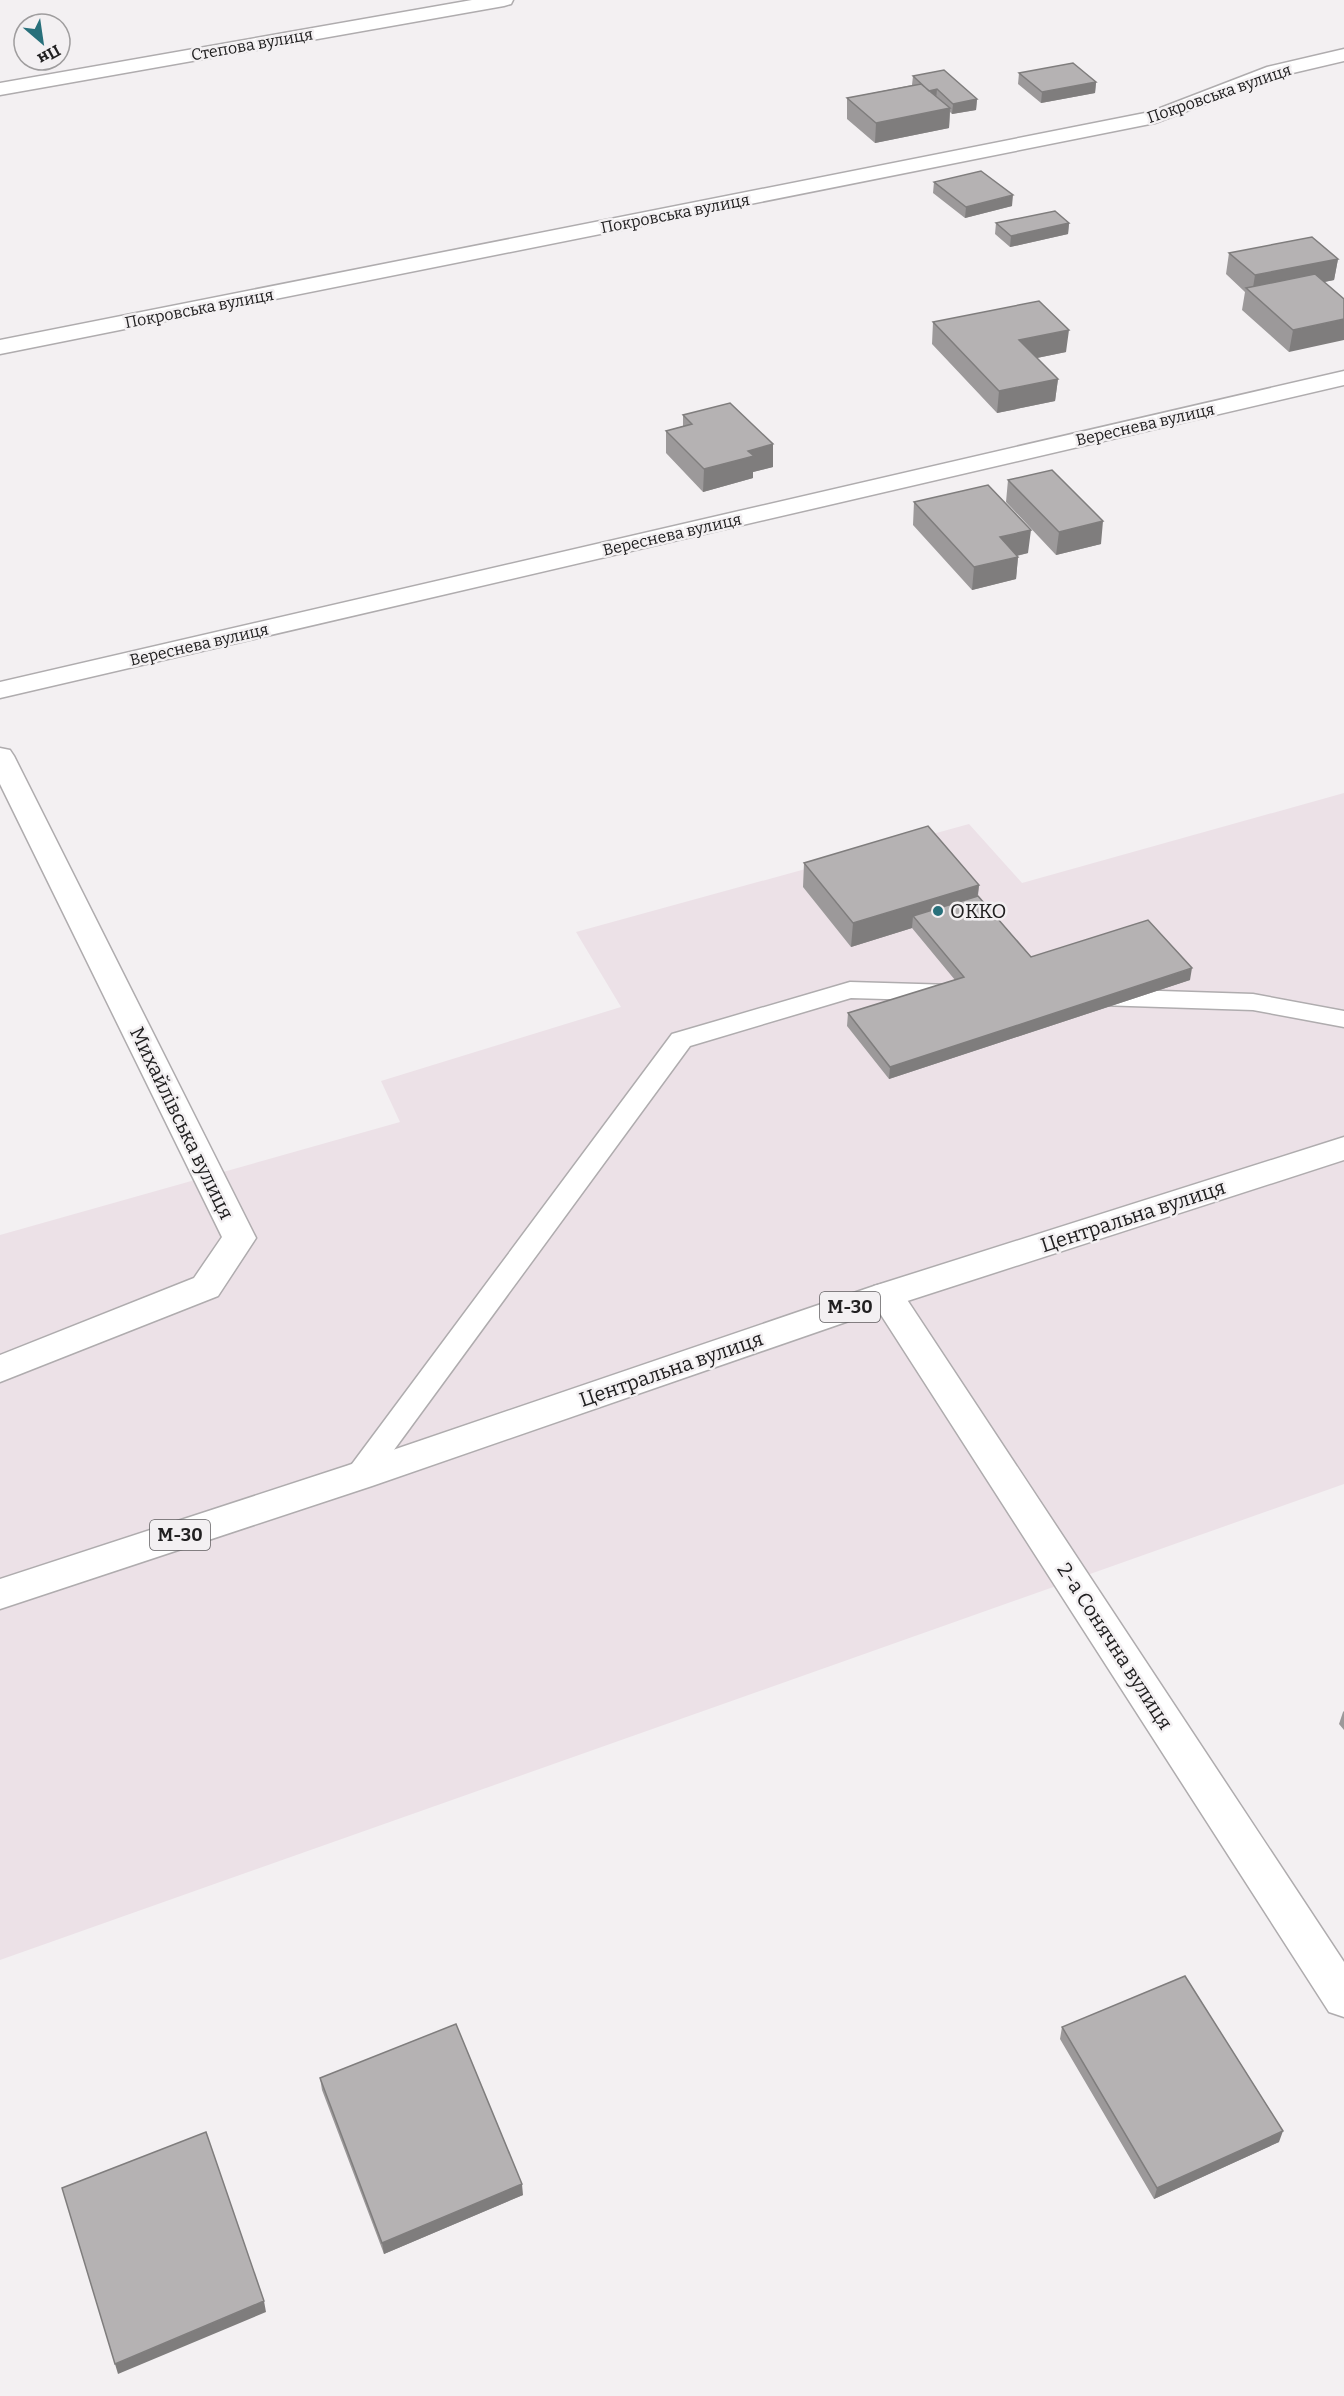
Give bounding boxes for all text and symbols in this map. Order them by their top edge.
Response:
north arrow [12,12,72,72]
street label: Степова вулиця [190,24,315,65]
text: Пн [34,41,64,69]
street label: Покровська вулиця [1145,60,1294,127]
street label: Покровська вулиця [599,190,751,237]
street label: Покровська вулиця [123,285,275,332]
street label: Вереснева вулиця [1074,399,1216,450]
street label: Вереснева вулиця [601,509,743,560]
street label: Вереснева вулиця [128,619,270,670]
place label: ОККО [950,899,1006,923]
marker: ОККО [931,904,945,918]
street label: Михайлівська вулиця [125,1023,239,1223]
street label: Центральна вулиця [1038,1175,1228,1257]
road number: М-30 [820,1292,880,1322]
street label: Центральна вулиця [576,1326,766,1412]
road number: М-30 [150,1520,210,1550]
street label: 2-а Сонячна вулиця [1052,1558,1178,1734]

